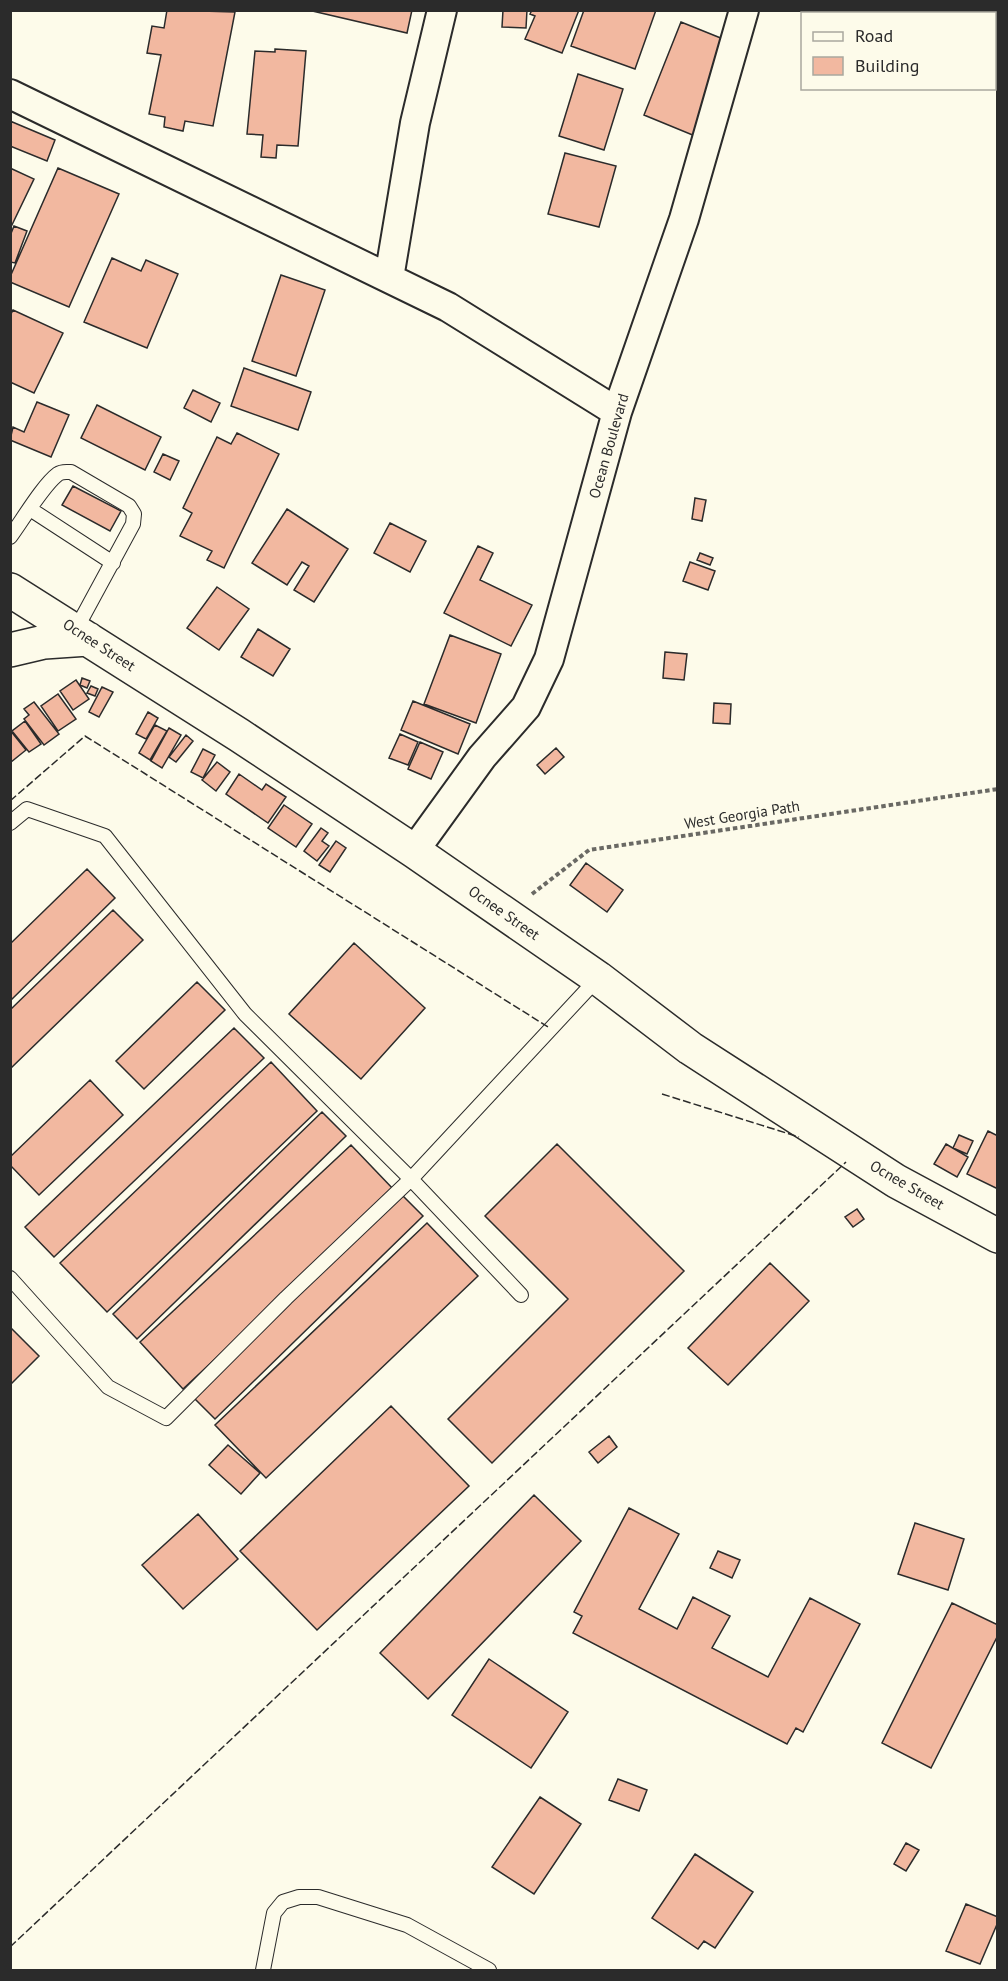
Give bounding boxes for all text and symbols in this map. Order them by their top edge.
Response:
legend [801,12,996,90]
text: Road [855,24,893,47]
text: Building [855,54,919,77]
street label: Ocean Boulevard [584,391,633,501]
street label: Ocnee Street [59,614,139,675]
street label: West Georgia Path [683,796,801,833]
street label: Ocnee Street [465,881,544,944]
street label: Ocnee Street [867,1156,948,1213]

